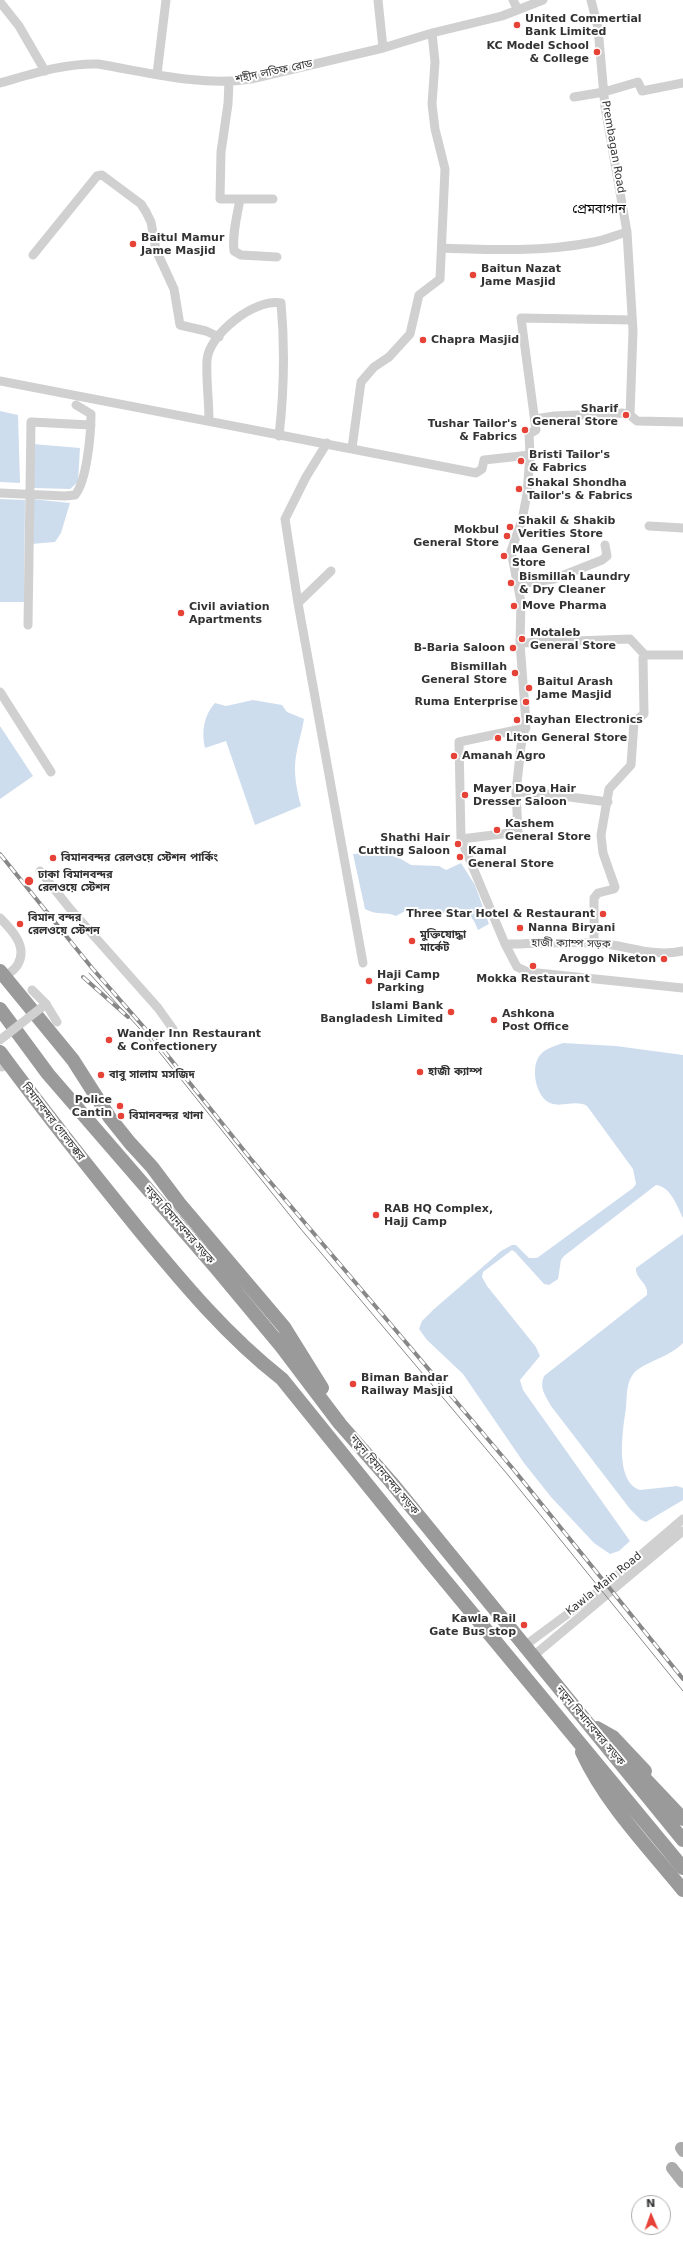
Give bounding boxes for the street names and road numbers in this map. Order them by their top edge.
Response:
street label: শহীদ লতিফ রোড [234,57,314,87]
street label: Prembagan Road [598,100,628,194]
street label: হাজী ক্যাম্প সড়ক [531,937,611,951]
street label: বিমানবন্দর গোলচক্কর [19,1081,87,1163]
street label: নতুন বিমানবন্দর সড়ক [141,1183,217,1267]
street label: নতুন বিমানবন্দর সড়ক [347,1433,421,1517]
street label: Kawla Main Road [564,1549,644,1619]
street label: নতুন বিমানবন্দর সড়ক [553,1684,627,1768]

